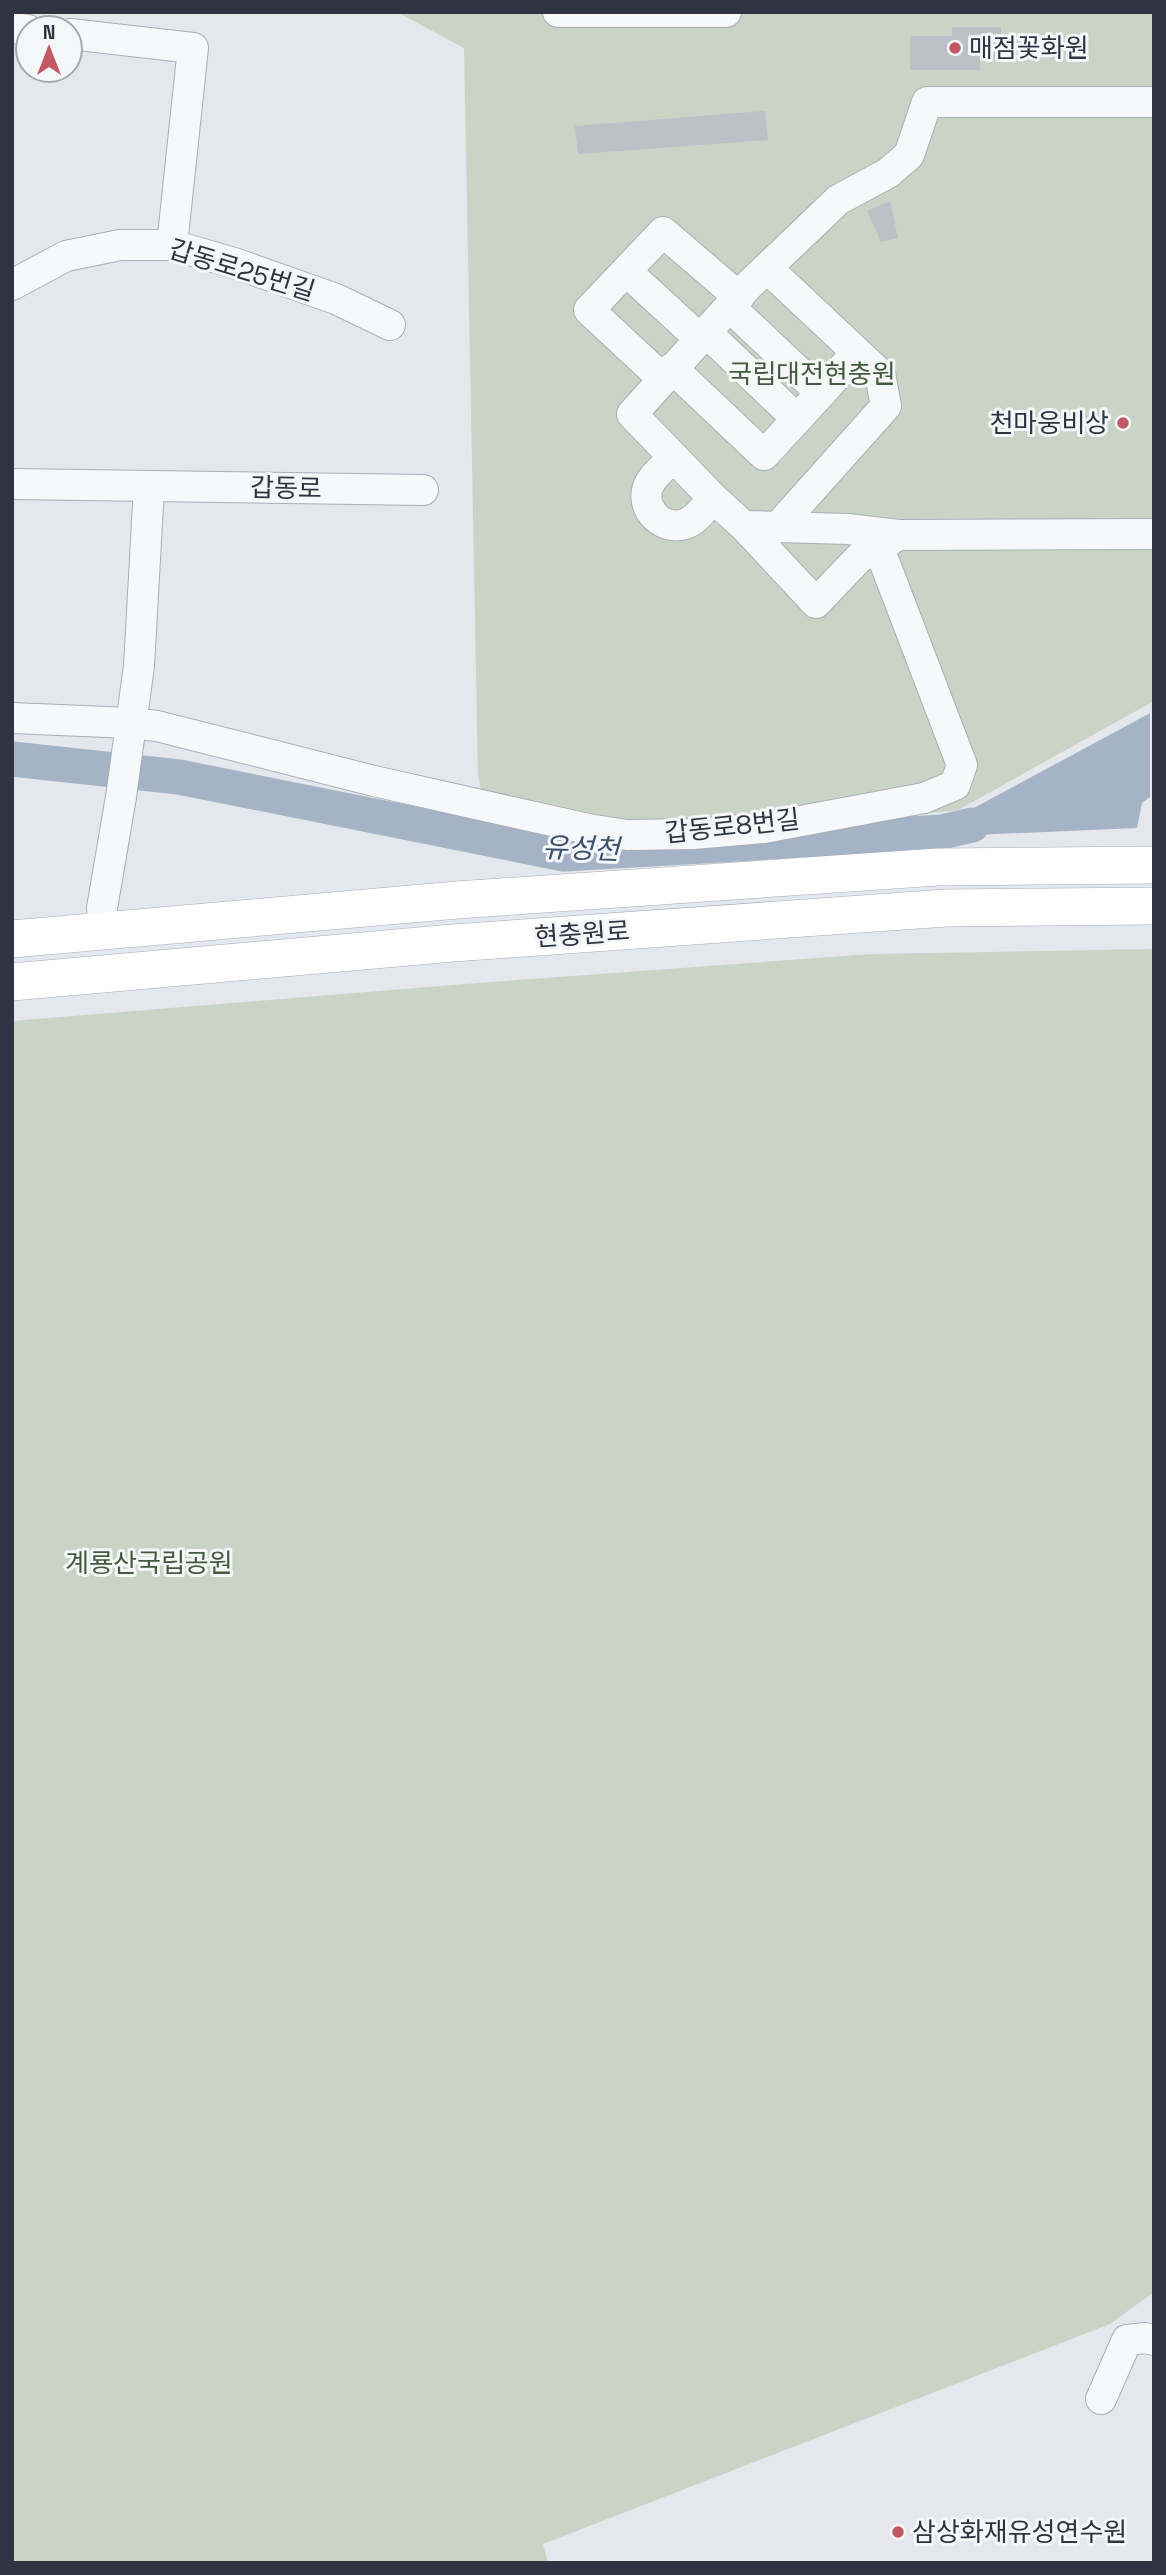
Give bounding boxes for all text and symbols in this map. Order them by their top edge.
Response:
north arrow [14,14,84,84]
text: N [43,20,55,45]
place label: 매점꽃화원 [969,31,1089,65]
marker: 매점꽃화원 [947,40,963,56]
street label: 갑동로25번길 [165,232,319,308]
park label: 국립대전현충원 [728,357,896,391]
place label: 천마웅비상 [989,406,1109,440]
marker: 천마웅비상 [1115,415,1131,431]
street label: 갑동로 [250,470,322,506]
street label: 갑동로8번길 [663,802,801,850]
water label: 유성천 [542,829,623,867]
street label: 현충원로 [533,914,631,954]
park label: 계룡산국립공원 [65,1546,233,1580]
place label: 삼상화재유성연수원 [912,2515,1127,2549]
marker: 삼상화재유성연수원 [890,2524,906,2540]

